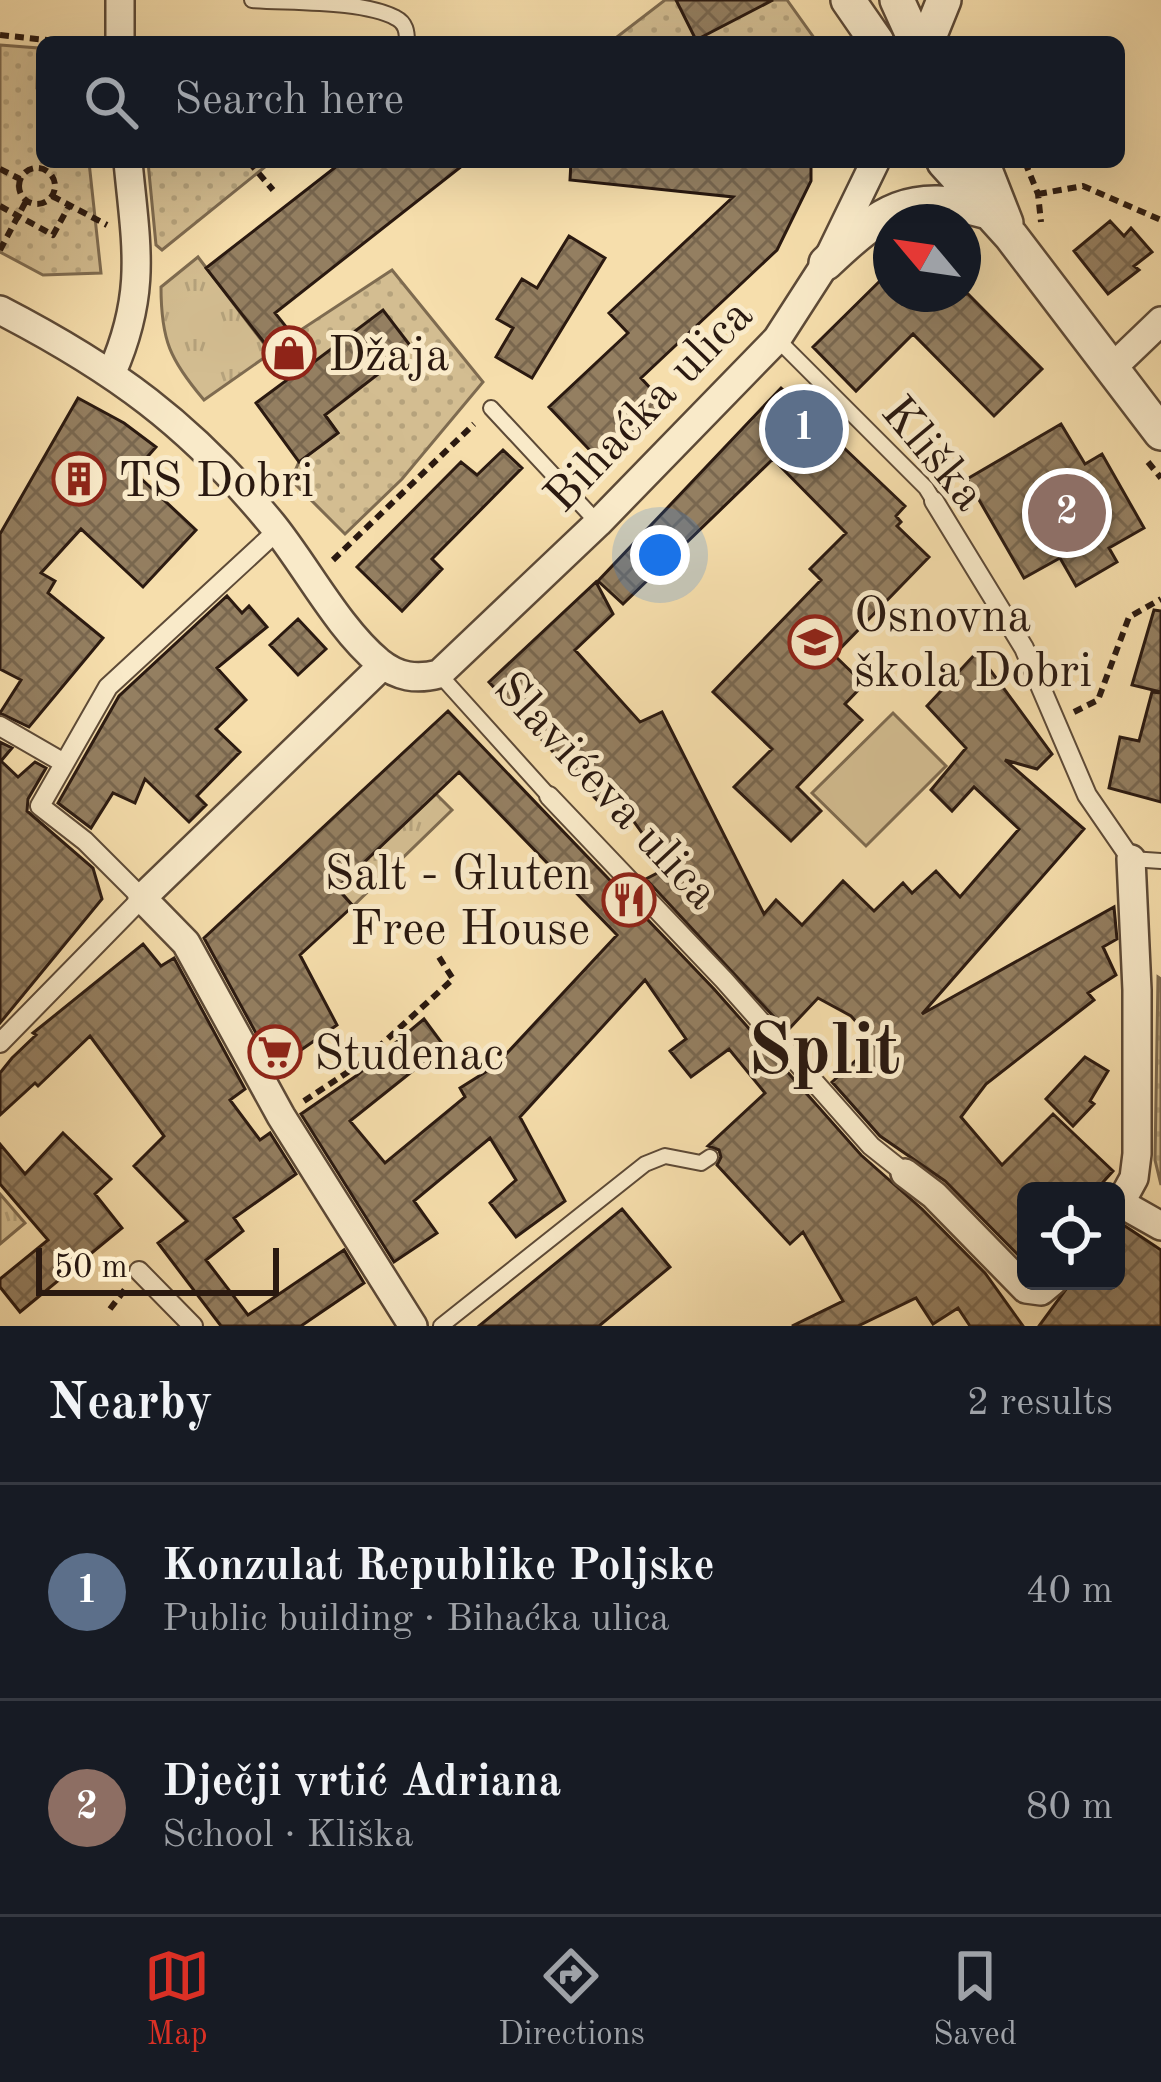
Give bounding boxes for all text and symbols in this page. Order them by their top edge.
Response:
search box [36,36,1125,168]
icon: search [78,69,144,135]
text: Search here [174,79,404,124]
north arrow [873,204,981,312]
street label: Bihaćka ulica [537,291,763,522]
shop icon: Džaja [261,325,317,381]
place label: Džaja [328,333,449,381]
pin: 1 [765,384,843,474]
street label: Kliška [871,389,993,520]
building icon: TS Dobri [51,451,107,507]
place label: TS Dobri [118,459,314,507]
pin: 2 [1028,468,1106,558]
your location [630,525,690,585]
place label: Osnovna škola Dobri [854,594,1092,697]
school or university icon: Osnovna škola Dobri [787,614,843,670]
street label: Slavićeva ulica [484,664,726,919]
place label: Salt - Gluten Free House [324,852,590,955]
restaurant icon: Salt - Gluten Free House [601,872,657,928]
district label: Split [747,1018,901,1090]
supermarket icon: Studenac [247,1024,303,1080]
place label: Studenac [314,1032,504,1080]
map controls [1017,1182,1125,1290]
button: locate [1017,1182,1125,1290]
scale bar [36,1242,279,1295]
text: 50 m [54,1252,128,1285]
text: Nearby [48,1379,213,1430]
text: 2 results [967,1384,1113,1423]
text: Konzulat Republike Poljske [162,1545,715,1590]
text: 1 [76,1572,98,1611]
text: 40 m [1026,1572,1113,1611]
text: Public building · Bihaćka ulica [162,1600,669,1639]
text: Dječji vrtić Adriana [162,1761,561,1806]
text: 2 [76,1788,98,1827]
text: 80 m [1026,1788,1113,1827]
text: School · Kliška [162,1816,413,1855]
tab: Map [144,1943,210,2056]
tab: Directions [498,1943,645,2056]
tab: Saved [933,1943,1017,2056]

